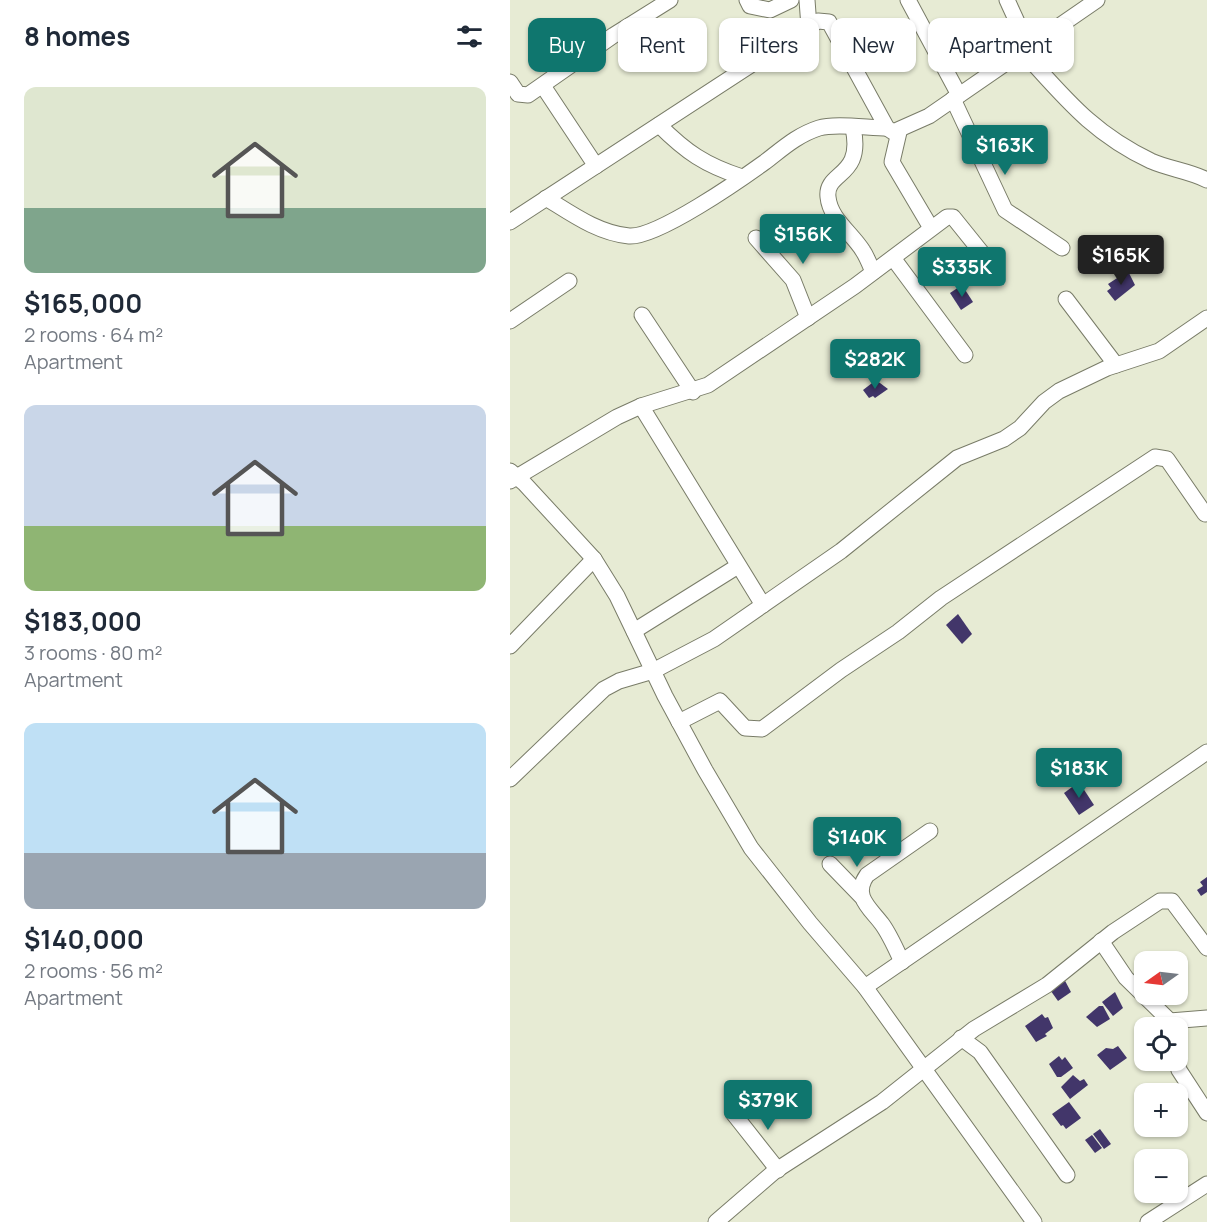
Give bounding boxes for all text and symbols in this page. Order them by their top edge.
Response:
text: 8 homes [24,18,130,54]
chip: Buy [528,18,606,72]
chip: Rent [618,18,707,72]
chip: Filters [719,18,819,72]
chip: New [831,18,916,72]
chip: Apartment [928,18,1074,72]
icon: filters [453,20,486,53]
pin: $163K [963,125,1047,176]
icon: home [201,126,309,234]
text: $163K [976,131,1034,158]
pin: $156K [761,214,845,265]
text: $156K [774,220,832,247]
pin: $165K [1079,235,1163,286]
text: $165K [1092,241,1150,268]
pin: $335K [920,247,1004,298]
text: $335K [932,253,992,280]
text: $165,000 [24,285,142,321]
text: 2 rooms · 64 m² [24,321,163,348]
pin: $282K [833,339,917,390]
text: $282K [844,345,906,372]
text: Apartment [24,348,123,375]
icon: home [201,444,309,552]
text: $183,000 [24,603,142,639]
text: 3 rooms · 80 m² [24,639,163,666]
text: Apartment [24,666,123,693]
pin: $183K [1037,748,1121,799]
text: $183K [1050,754,1108,781]
icon: home [201,762,309,870]
pin: $140K [815,817,899,868]
text: $140K [827,823,887,850]
text: $140,000 [24,921,144,957]
north arrow [1134,951,1188,1005]
map controls [1134,951,1188,1203]
text: 2 rooms · 56 m² [24,957,163,984]
text: Apartment [24,984,123,1011]
button: locate [1134,1017,1188,1071]
pin: $379K [726,1080,810,1131]
button: + [1134,1083,1188,1137]
text: $379K [738,1086,798,1113]
button: − [1134,1149,1188,1203]

